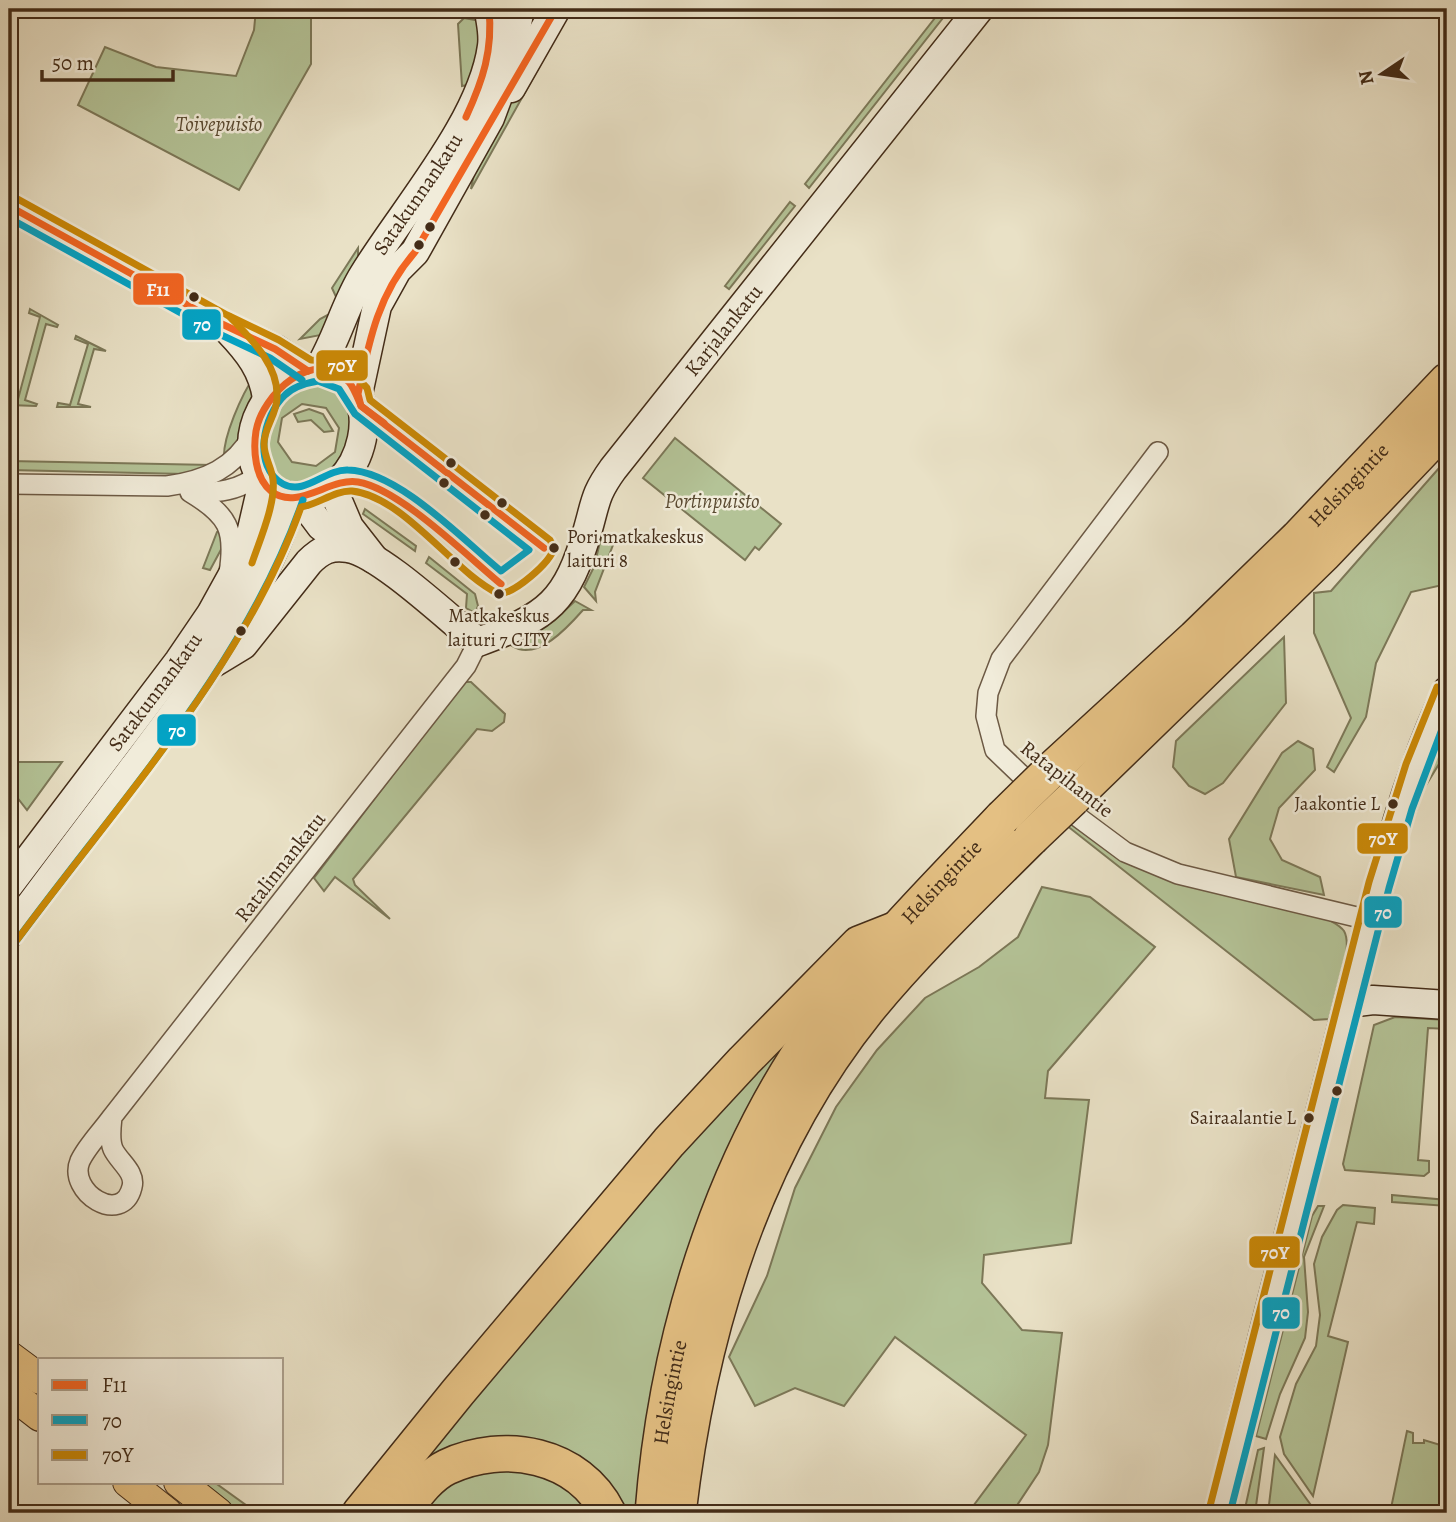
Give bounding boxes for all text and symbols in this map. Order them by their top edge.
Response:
scale bar [42,38,173,82]
north arrow [1348,38,1418,108]
text: 50 m [52,49,94,77]
text: N [1352,68,1381,87]
park label: Toivepuisto [176,110,262,138]
street label: Satakunnankatu [366,127,469,260]
unlabelled marker [423,220,437,234]
unlabelled marker [412,238,426,252]
line badge: F11 [132,272,185,306]
text: F11 [146,277,170,303]
street label: Karjalankatu [678,278,769,382]
unlabelled marker [187,290,201,304]
line badge: 70 [181,308,222,341]
text: 70 [193,312,211,338]
line badge: 70Y [315,349,369,382]
text: 70Y [328,353,357,379]
street label: Helsingintie [1302,437,1395,533]
unlabelled marker [444,456,458,470]
unlabelled marker [437,476,451,490]
park label: Portinpuisto [665,487,759,515]
unlabelled marker [495,496,509,510]
unlabelled marker [478,508,492,522]
place label: Pori matkakeskus laituri 8 [567,524,704,574]
marker: Pori matkakeskus laituri 8 [547,541,561,555]
unlabelled marker [448,555,462,569]
marker: Matkakeskus laituri 7 CITY [492,587,506,601]
place label: Matkakeskus laituri 7 CITY [448,603,551,653]
unlabelled marker [234,624,248,638]
street label: Satakunnankatu [101,627,209,757]
line badge: 70 [156,713,197,747]
text: 70 [168,718,186,744]
street label: Ratapihantie [1015,734,1119,824]
place label: Jaakontie L [1294,791,1380,817]
marker: Jaakontie L [1386,797,1400,811]
street label: Ratalinnankatu [228,806,332,928]
line badge: 70Y [1356,822,1409,855]
text: 70Y [1369,826,1398,852]
street label: Helsingintie [895,834,988,930]
line badge: 70 [1363,895,1403,929]
text: 70 [1374,900,1392,926]
unlabelled marker [1330,1084,1344,1098]
place label: Sairaalantie L [1190,1105,1296,1131]
marker: Sairaalantie L [1302,1111,1316,1125]
line badge: 70Y [1248,1235,1301,1269]
text: 70Y [1261,1240,1290,1266]
line badge: 70 [1261,1296,1301,1330]
text: 70 [1272,1300,1290,1326]
street label: Helsingintie [646,1337,694,1447]
legend [38,1358,284,1484]
text: F11 [102,1371,127,1399]
text: 70 [102,1407,122,1435]
text: 70Y [102,1441,134,1469]

